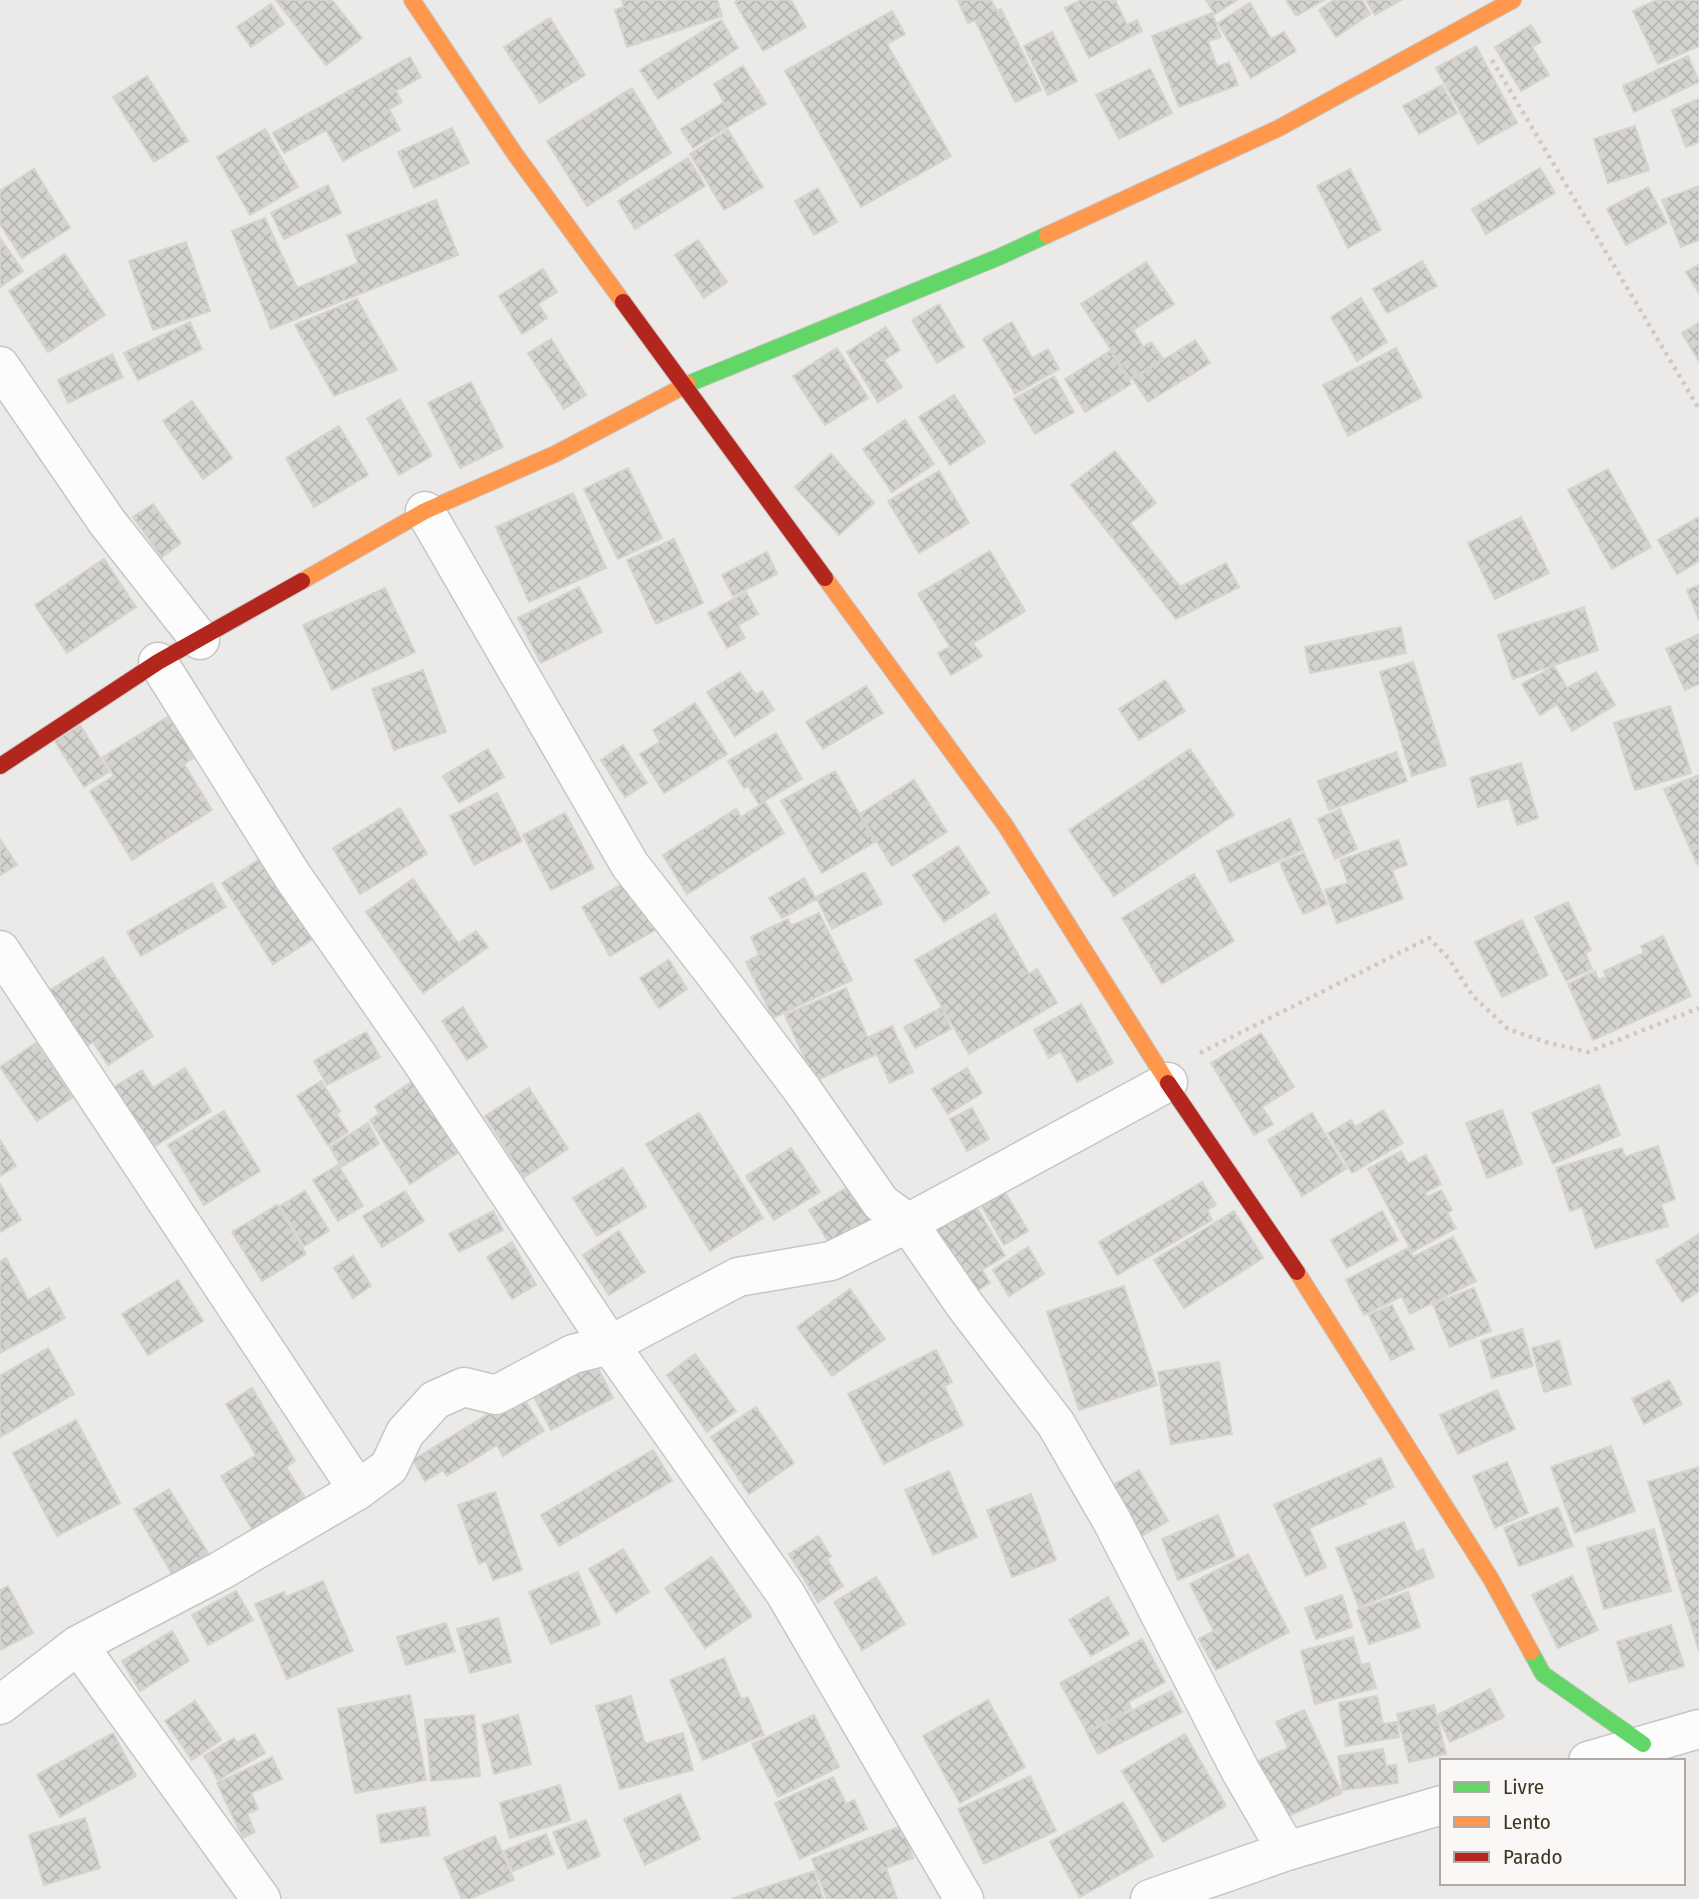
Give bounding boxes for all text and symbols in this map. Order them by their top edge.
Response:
legend [1440,1759,1685,1885]
text: Livre [1503,1774,1544,1800]
text: Lento [1503,1809,1551,1835]
text: Parado [1503,1844,1562,1870]

